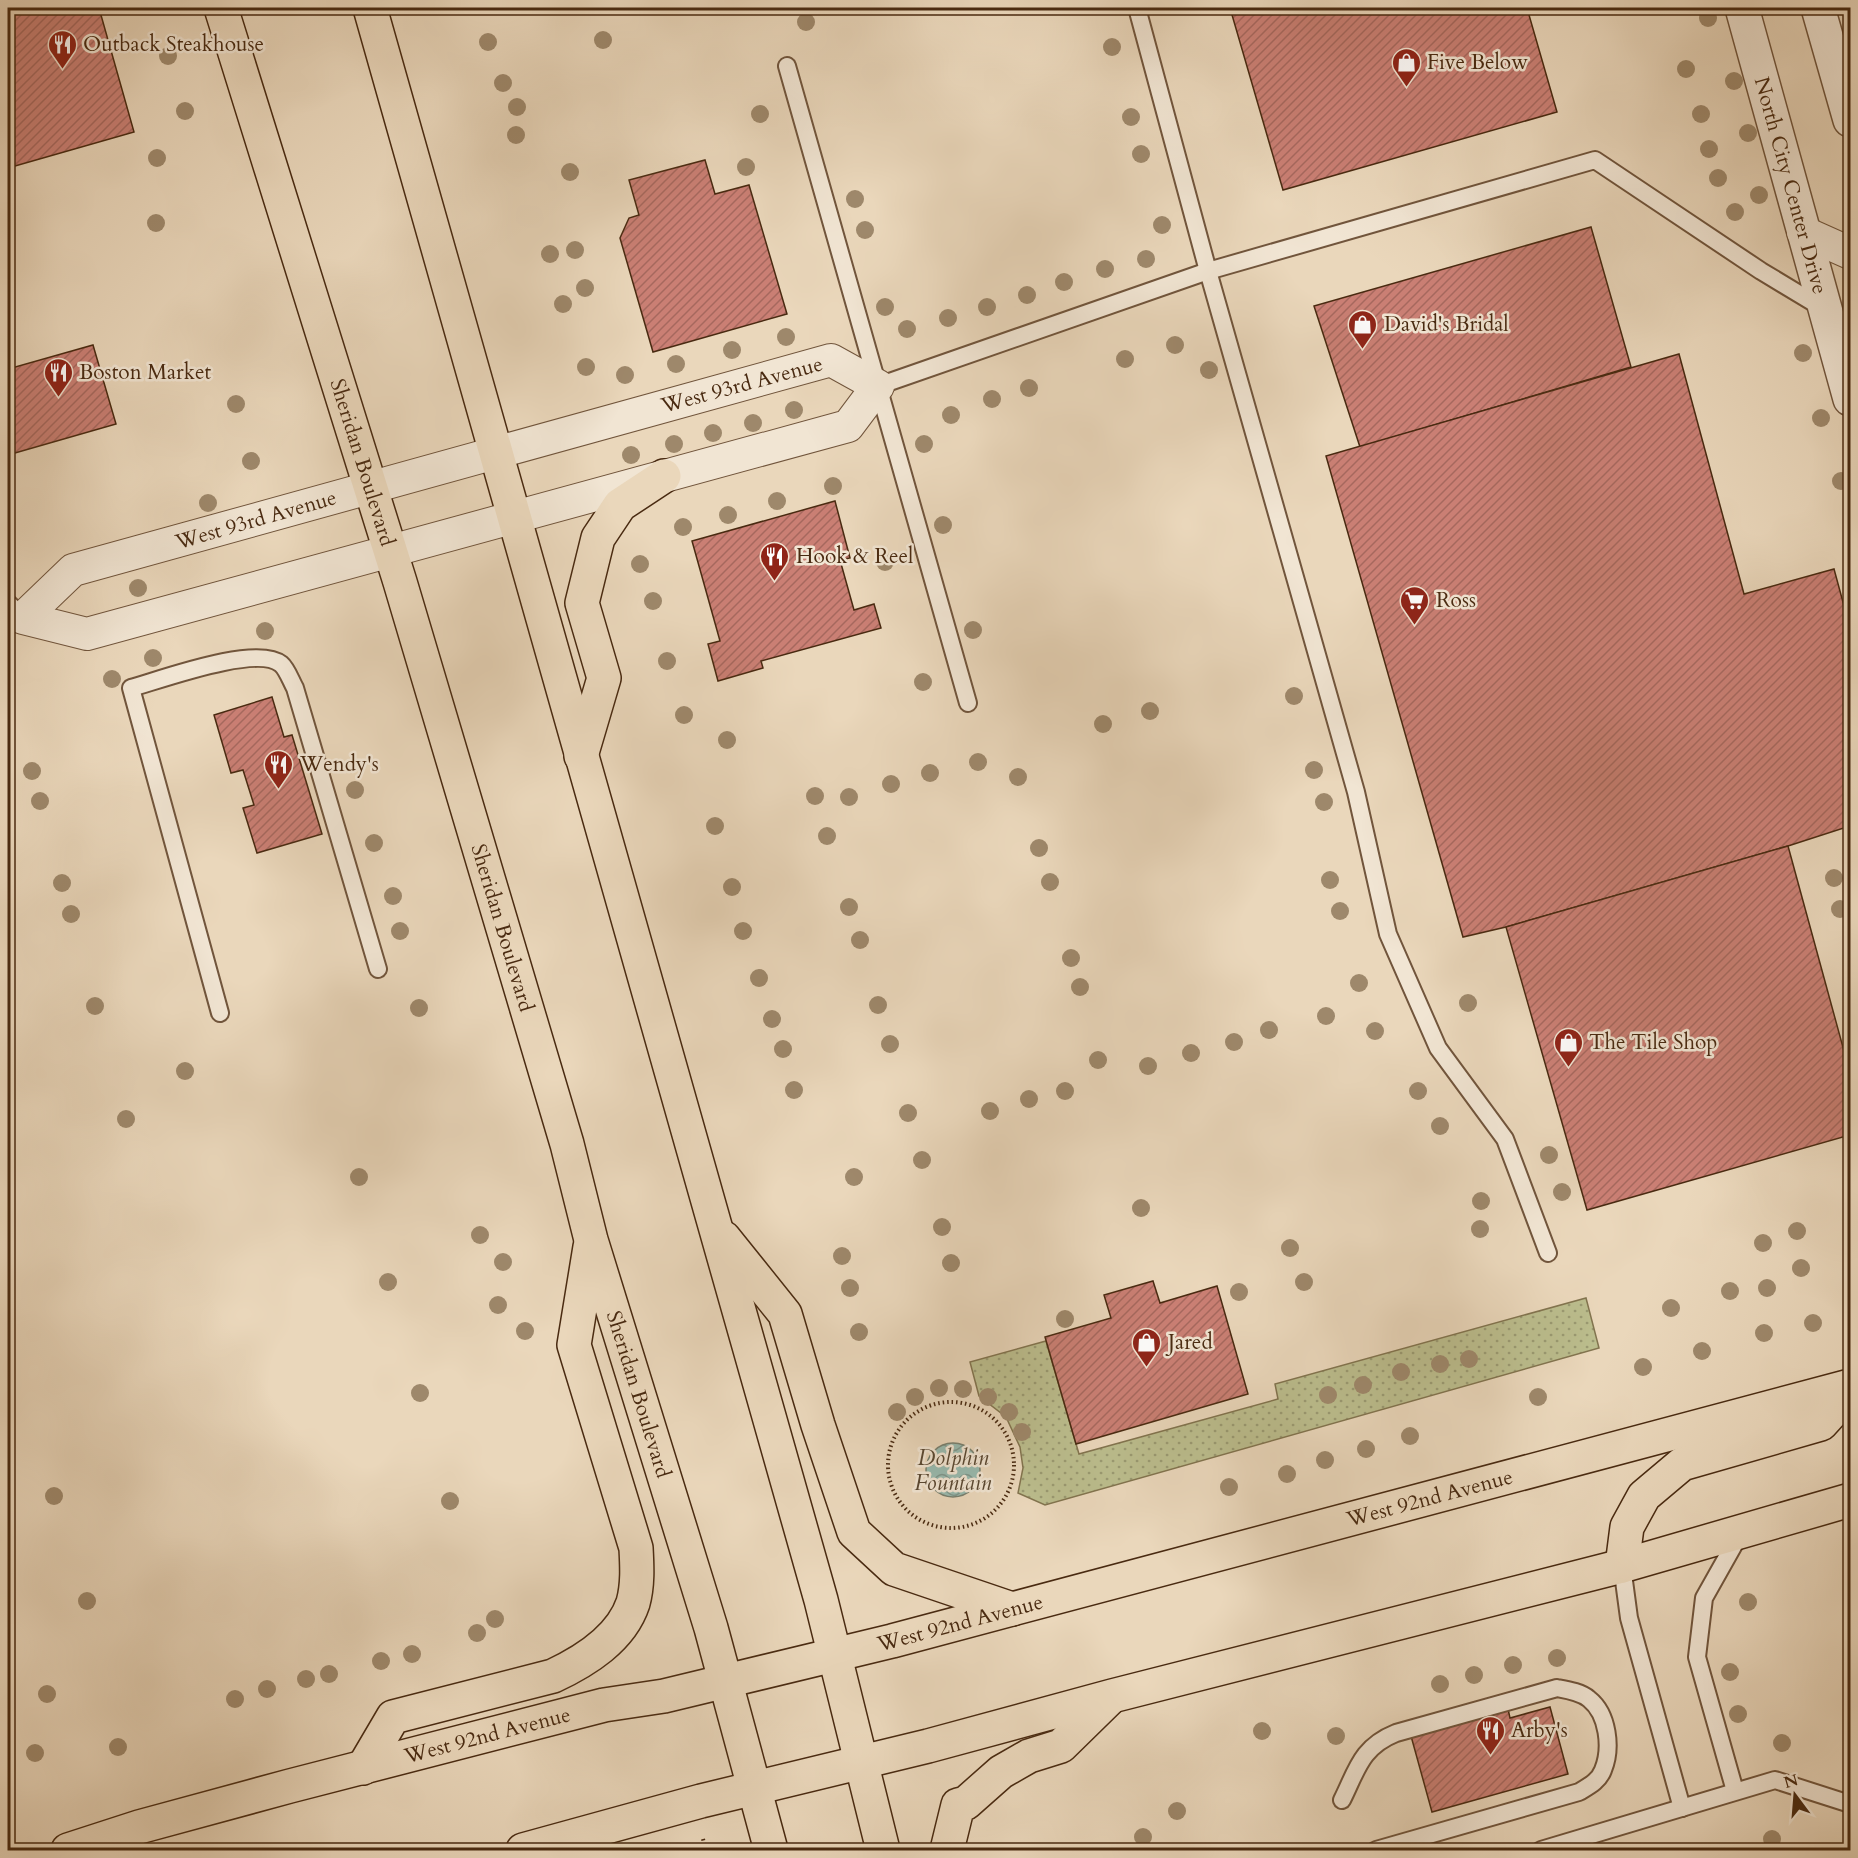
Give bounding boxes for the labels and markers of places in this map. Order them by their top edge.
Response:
restaurant icon: Outback Steakhouse [46,28,78,70]
place label: Outback Steakhouse [83,30,264,59]
shop icon: Five Below [1390,46,1422,88]
place label: Five Below [1427,48,1528,77]
shop icon: David's Bridal [1347,308,1379,350]
place label: David's Bridal [1384,310,1509,339]
restaurant icon: Boston Market [42,356,74,398]
place label: Boston Market [79,358,211,387]
restaurant icon: Hook & Reel [759,540,791,582]
place label: Hook & Reel [796,542,913,571]
supermarket icon: Ross [1399,584,1431,626]
place label: Ross [1436,586,1476,615]
restaurant icon: Wendy's [263,748,295,790]
place label: Wendy's [299,750,379,779]
shop icon: The Tile Shop [1552,1026,1584,1068]
place label: The Tile Shop [1589,1028,1718,1057]
shop icon: Jared [1131,1326,1163,1368]
place label: Jared [1165,1328,1213,1357]
restaurant icon: Arby's [1474,1714,1506,1756]
place label: Arby's [1511,1716,1568,1745]

